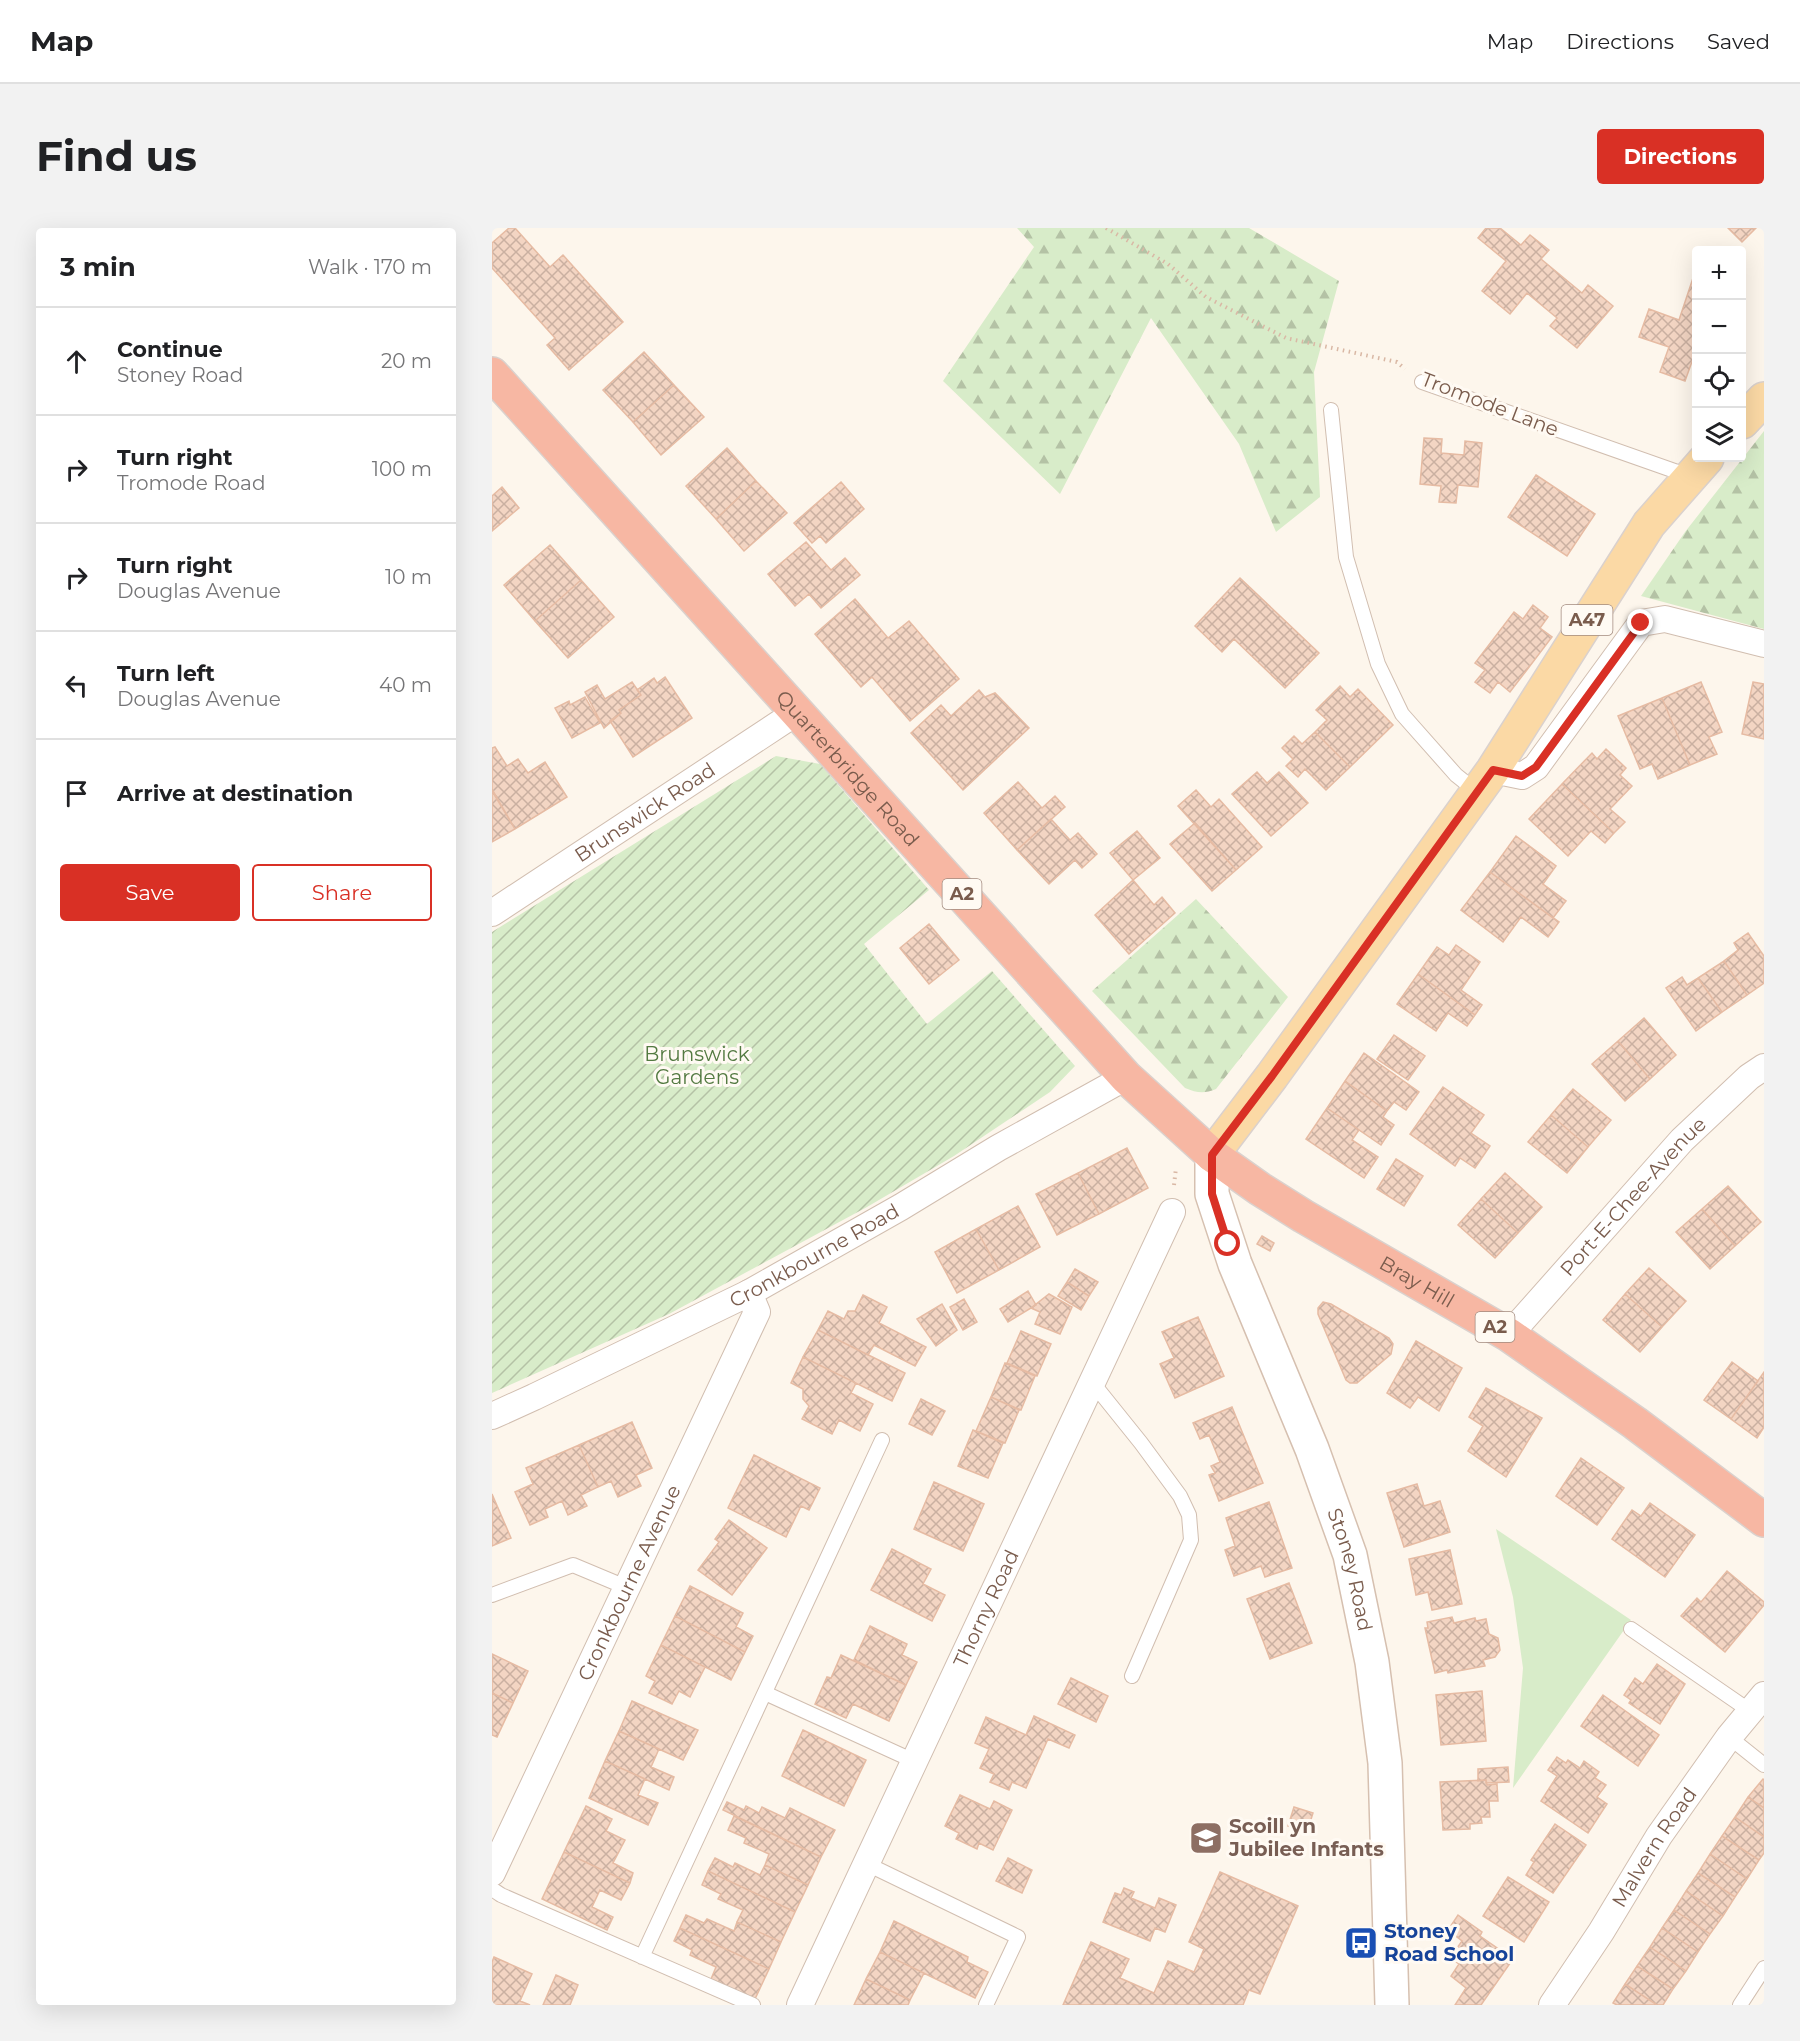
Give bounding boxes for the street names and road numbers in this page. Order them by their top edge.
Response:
street label: Tromode Lane [1418,367,1562,441]
road number: A47 [1562,605,1612,635]
street label: Quarterbridge Road [771,685,924,851]
street label: Brunswick Road [570,757,720,867]
road number: A2 [942,879,982,909]
street label: Port-E-Chee-Avenue [1555,1112,1711,1281]
street label: Cronkbourne Road [726,1199,903,1313]
street label: Bray Hill [1375,1251,1459,1313]
road number: A2 [1476,1312,1514,1342]
street label: Cronkbourne Avenue [573,1481,686,1685]
street label: Stoney Road [1322,1505,1377,1633]
street label: Thorny Road [948,1546,1024,1671]
street label: Malvern Road [1607,1783,1702,1912]

